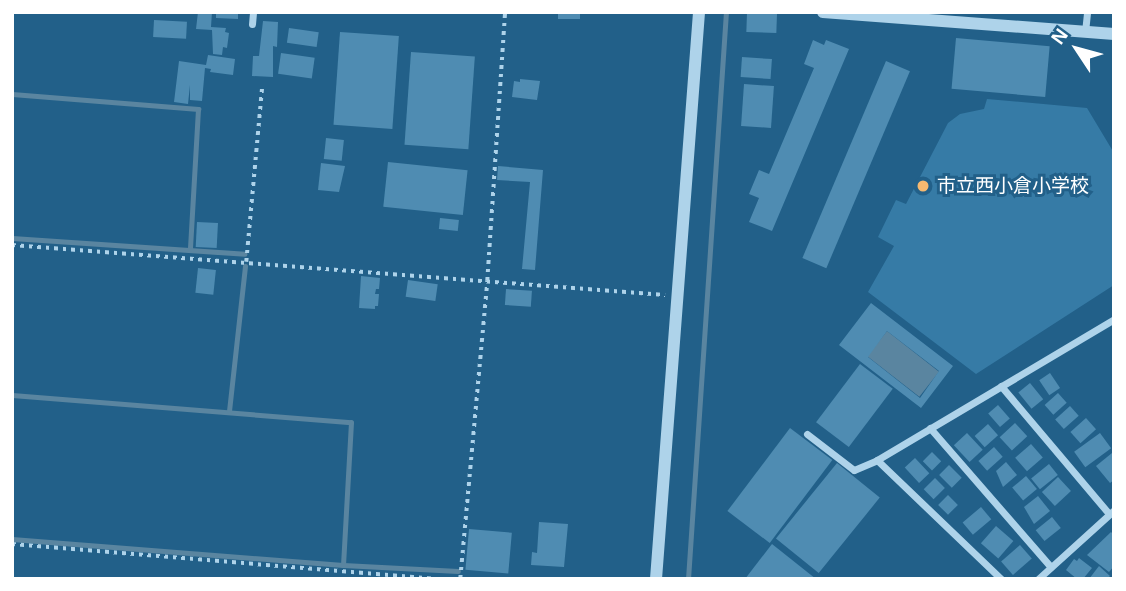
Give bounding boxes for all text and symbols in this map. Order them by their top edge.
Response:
north arrow [1042,14,1112,84]
text: N [1047,25,1072,48]
place label: 市立西小倉小学校 [937,175,1089,197]
marker: 市立西小倉小学校 [915,178,931,194]

